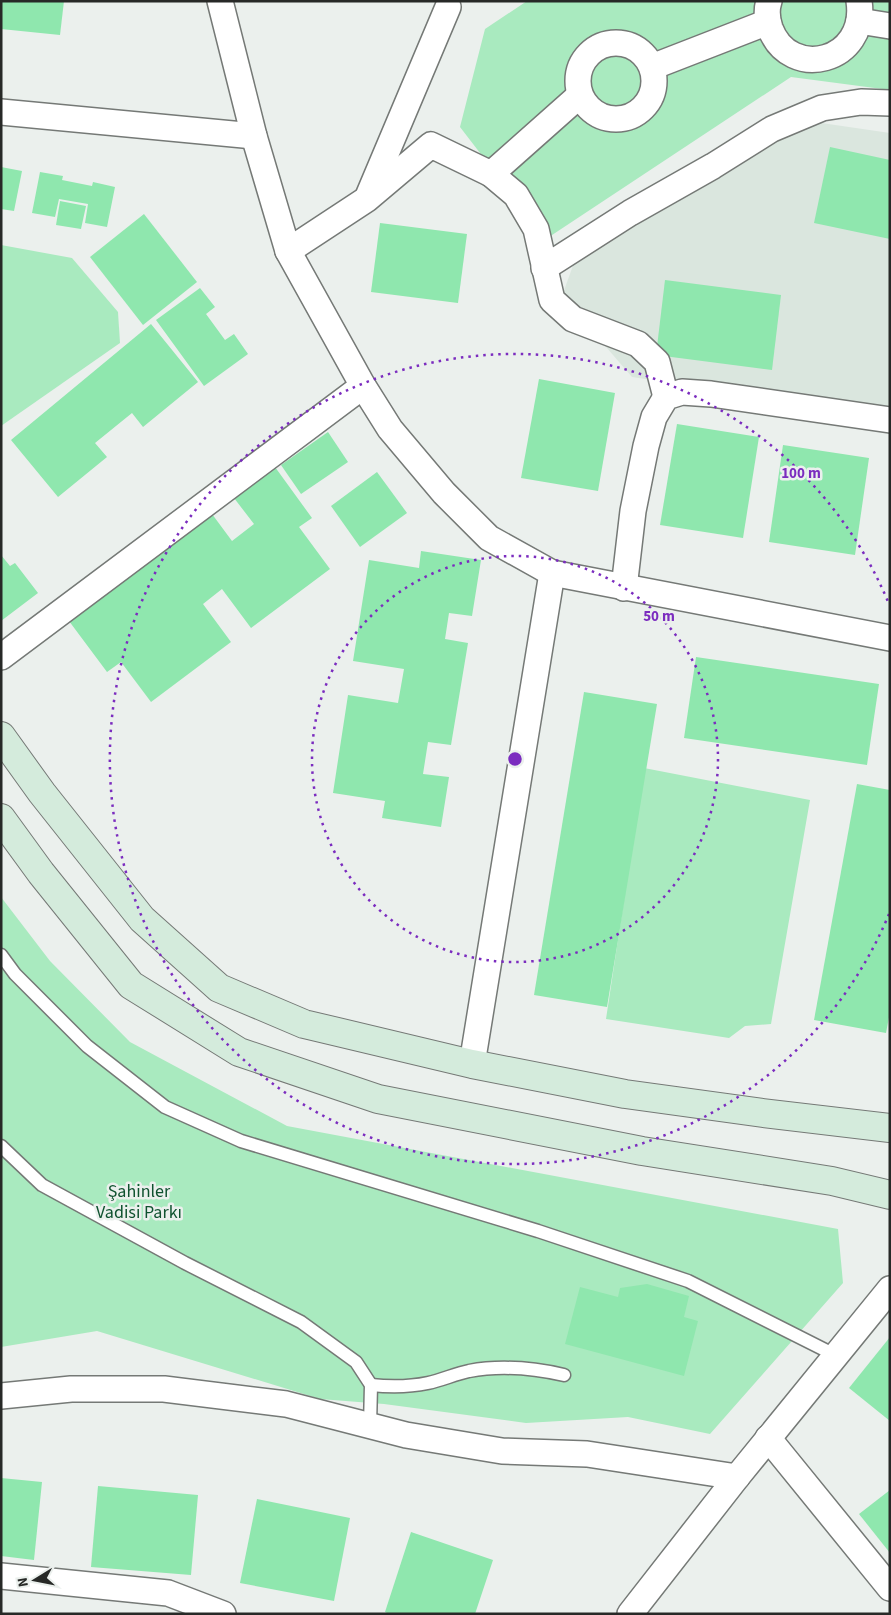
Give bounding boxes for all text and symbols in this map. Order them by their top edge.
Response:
text: 100 m [781,463,821,484]
text: 50 m [643,606,675,627]
centre of rings [506,750,524,768]
park label: Şahinler Vadisi Parkı [96,1179,182,1225]
north arrow [10,1555,60,1605]
text: N [13,1576,34,1588]

